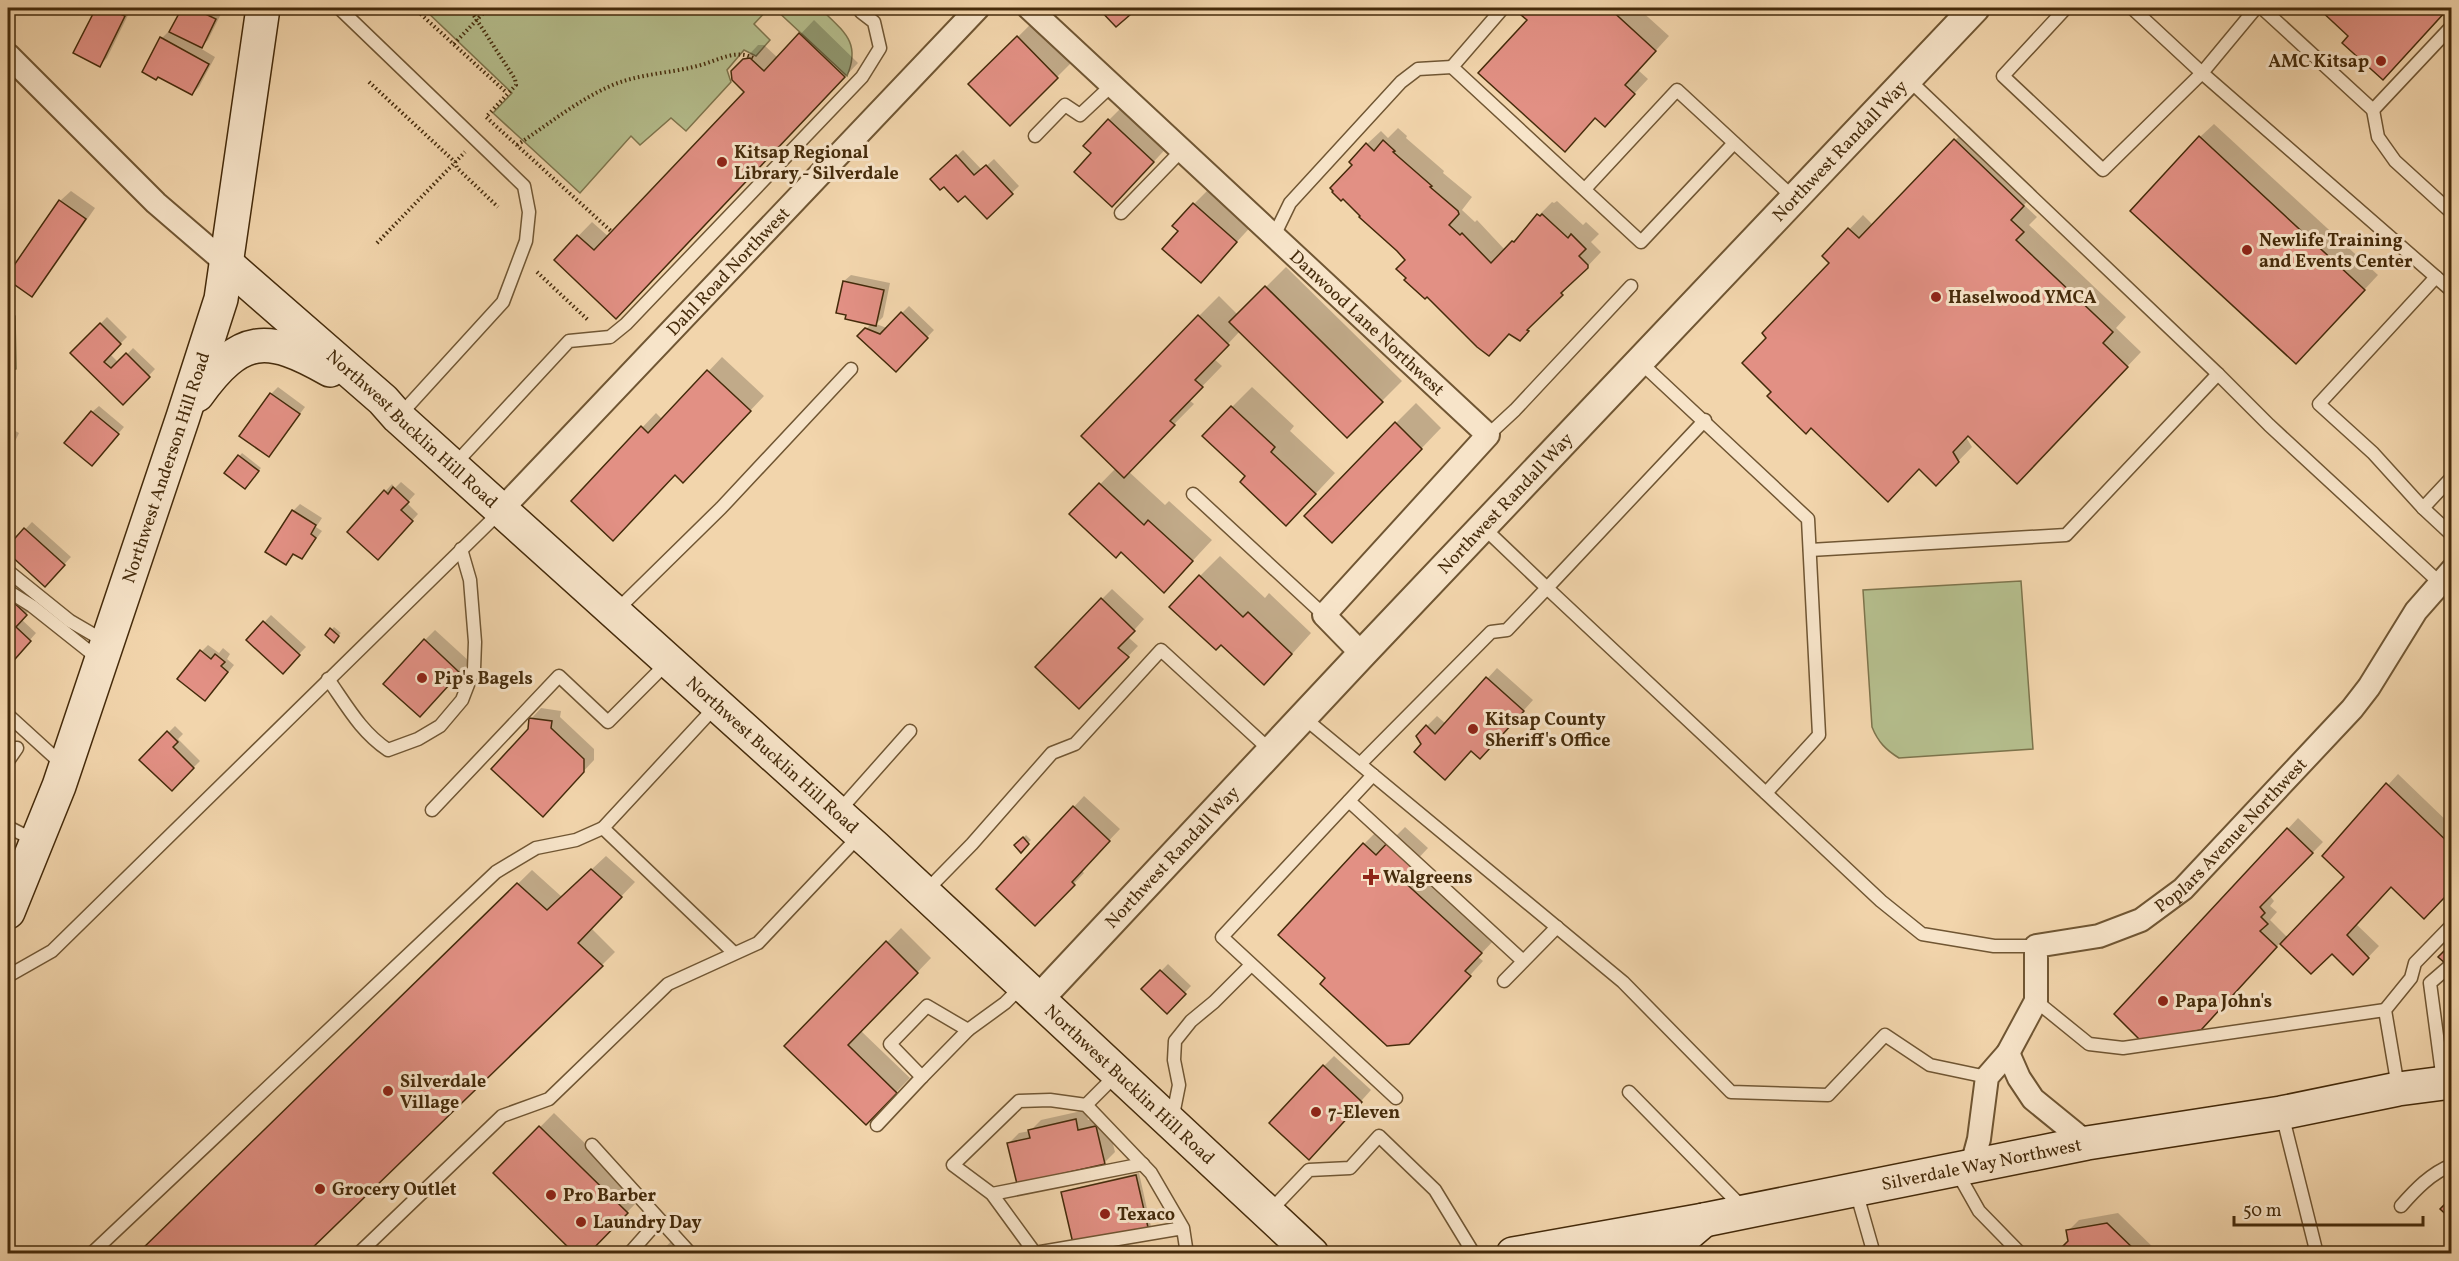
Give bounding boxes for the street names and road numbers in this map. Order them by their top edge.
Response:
street label: Northwest Randall Way [1767,75,1914,228]
street label: Dahl Road Northwest [662,202,796,342]
street label: Danwood Lane Northwest [1283,245,1449,402]
street label: Northwest Bucklin Hill Road [320,345,502,515]
street label: Northwest Anderson Hill Road [117,349,217,587]
street label: Northwest Randall Way [1433,428,1580,581]
street label: Northwest Bucklin Hill Road [680,671,863,840]
street label: Poplars Avenue Northwest [2150,753,2314,920]
street label: Northwest Randall Way [1100,781,1246,935]
street label: Northwest Bucklin Hill Road [1038,1000,1220,1171]
street label: Silverdale Way Northwest [1880,1133,2084,1198]

